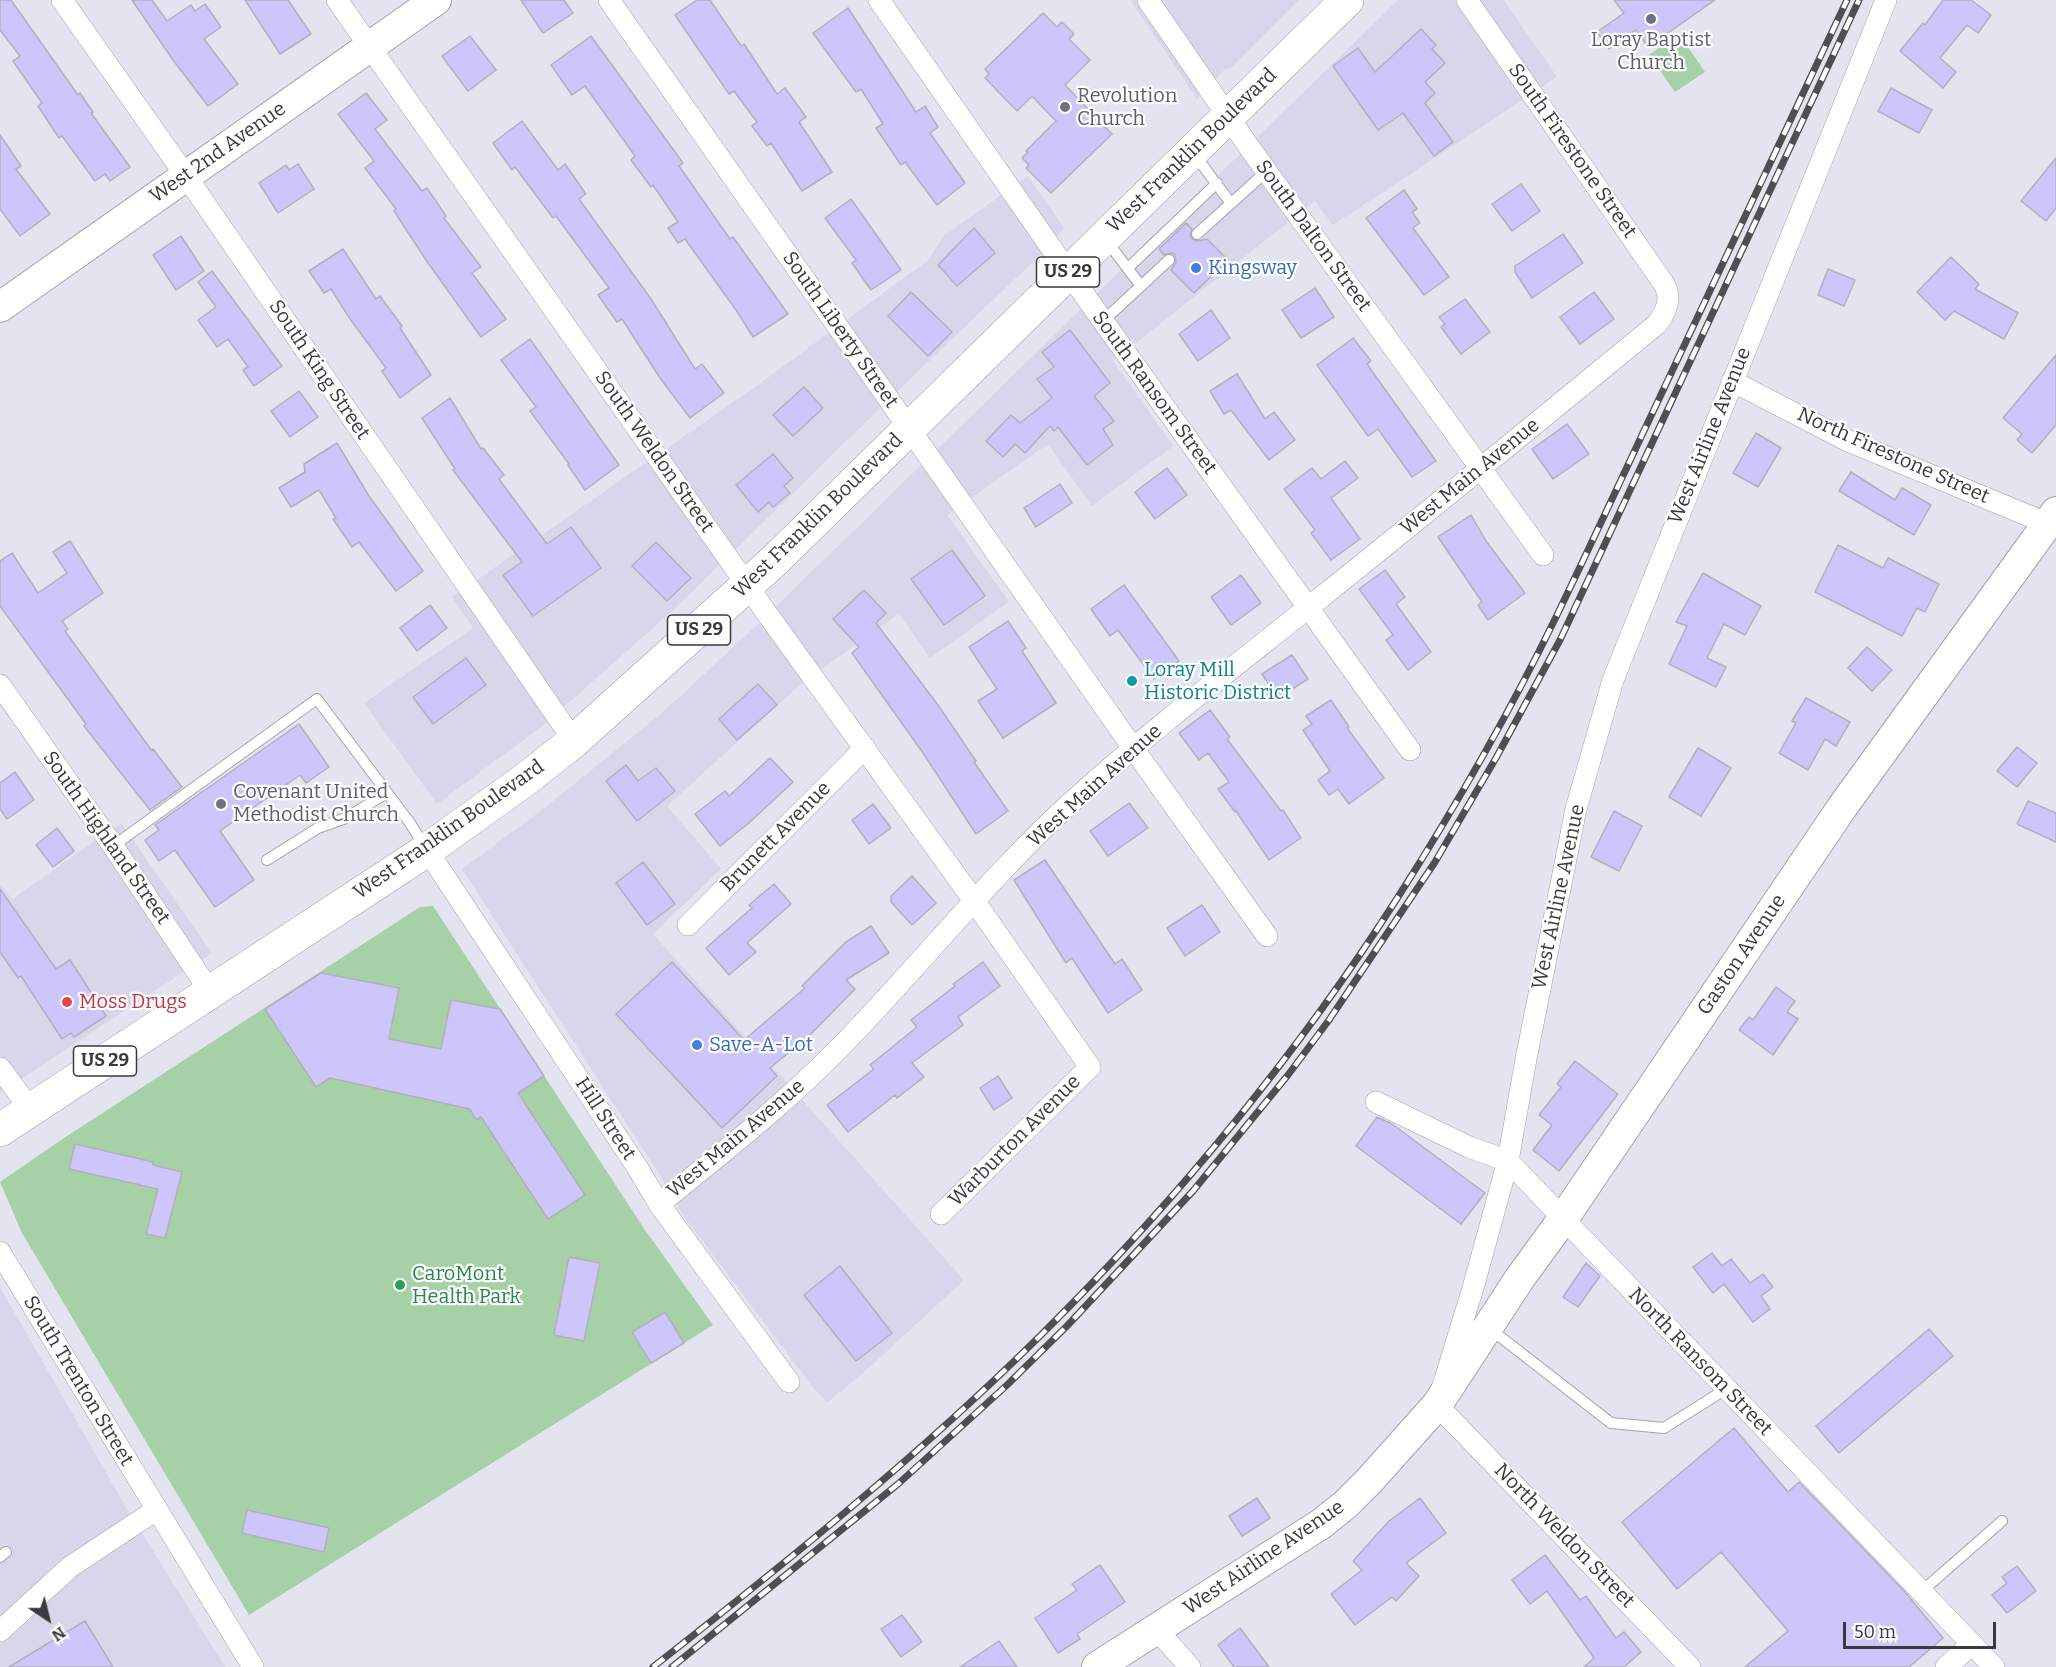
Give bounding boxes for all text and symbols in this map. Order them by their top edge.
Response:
marker: Loray Baptist Church [1644,12,1658,26]
place label: Loray Baptist Church [1591,28,1711,75]
street label: South Firestone Street [1503,59,1641,243]
street label: West Franklin Boulevard [1102,64,1282,238]
place label: Revolution Church [1077,84,1177,131]
street label: West 2nd Avenue [145,97,291,209]
marker: Revolution Church [1058,100,1072,114]
street label: South Dalton Street [1250,156,1376,316]
street label: South Liberty Street [777,247,903,413]
place label: Kingsway [1208,256,1297,280]
road number: US 29 [1036,257,1100,287]
marker: Kingsway [1189,261,1203,275]
street label: South King Street [263,296,375,444]
street label: South Ransom Street [1087,307,1221,479]
street label: West Airline Avenue [1664,344,1756,528]
street label: South Weldon Street [589,367,719,537]
street label: North Firestone Street [1793,403,1993,509]
street label: West Main Avenue [1396,414,1544,540]
street label: West Franklin Boulevard [728,429,908,603]
road number: US 29 [668,615,730,645]
place label: Loray Mill Historic District [1144,658,1291,705]
marker: Loray Mill Historic District [1125,674,1139,688]
street label: West Main Avenue [1023,719,1167,853]
street label: South Highland Street [37,747,175,929]
street label: West Franklin Boulevard [349,755,549,905]
street label: Brunett Avenue [716,777,836,897]
place label: Covenant United Methodist Church [233,780,399,827]
marker: Covenant United Methodist Church [214,797,228,811]
street label: West Airline Avenue [1528,802,1590,992]
street label: Gaston Avenue [1693,890,1791,1020]
place label: Moss Drugs [79,990,187,1014]
marker: Moss Drugs [60,995,74,1009]
place label: Save-A-Lot [709,1033,813,1057]
marker: Save-A-Lot [690,1038,704,1052]
road number: US 29 [74,1046,136,1076]
street label: Warburton Avenue [944,1070,1086,1212]
street label: Hill Street [569,1073,641,1165]
street label: West Main Avenue [662,1074,810,1204]
place label: CaroMont Health Park [412,1262,521,1309]
marker: CaroMont Health Park [393,1278,407,1292]
street label: North Ransom Street [1623,1283,1777,1441]
street label: South Trenton Street [18,1292,138,1470]
street label: North Weldon Street [1489,1459,1639,1613]
street label: West Airline Avenue [1179,1495,1349,1621]
north arrow [18,1589,78,1649]
scale bar [1846,1610,1999,1648]
text: 50 m [1854,1621,1896,1643]
text: N [48,1623,69,1645]

